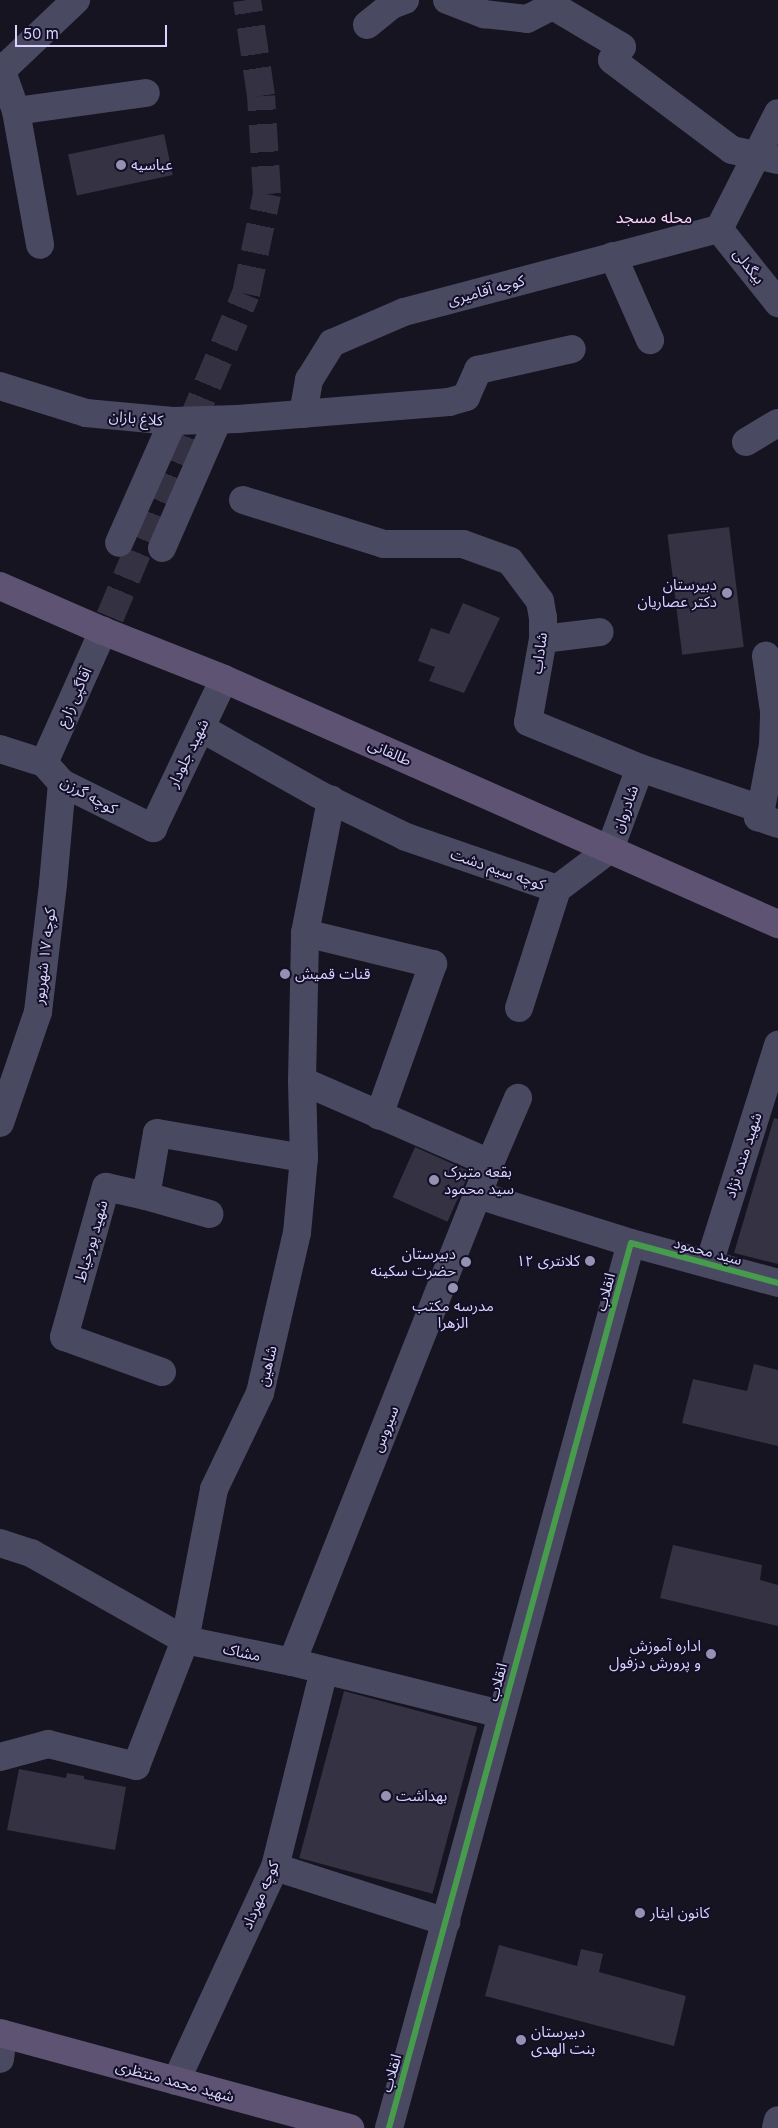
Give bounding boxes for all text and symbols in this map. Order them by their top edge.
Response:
scale bar [18,15,170,47]
text: 50 m [23,24,59,43]
place label: عباسیه [131,156,173,174]
marker: عباسیه [115,159,127,171]
district label: محله مسجد [616,207,692,227]
street label: بیگدلی [730,245,768,287]
street label: کوچه آقامیری [446,271,526,309]
street label: کلاغ بازان [108,407,164,429]
place label: دبیرستان دکتر عصاریان [638,575,717,610]
marker: دبیرستان دکتر عصاریان [721,587,733,599]
street label: شاداب [527,631,551,675]
street label: آقاگپی زارع [53,664,95,730]
street label: شهید جلودار [164,716,212,790]
street label: طالقانی [366,735,414,769]
street label: کوچه گرزن [58,772,120,818]
street label: شادروان [608,783,642,835]
street label: کوچه سیم دشت [448,844,548,894]
street label: کوچه ۱۷ شهریور [29,907,59,1005]
place label: قنات قمیش [295,965,370,983]
marker: قنات قمیش [279,968,291,980]
street label: شهید منده نژاد [721,1110,765,1200]
place label: بقعه متبرک سید محمود [444,1162,514,1197]
marker: بقعه متبرک سید محمود [428,1174,440,1186]
street label: شهید پورخیاط [71,1198,111,1284]
street label: سید محمود [672,1233,744,1269]
place label: دبیرستان حضرت سکینه [370,1244,456,1279]
place label: کلانتری ۱۲ [516,1252,580,1270]
marker: کلانتری ۱۲ [584,1255,596,1267]
marker: دبیرستان حضرت سکینه [460,1256,472,1268]
street label: انقلاب [591,1271,619,1313]
marker: مدرسه مکتب الزهرا [447,1282,459,1294]
place label: مدرسه مکتب الزهرا [412,1296,494,1331]
street label: شاهین [254,1344,280,1388]
street label: سیروس [368,1403,402,1455]
place label: اداره آموزش و پرورش دزفول [609,1636,701,1671]
street label: مشاک [221,1639,263,1665]
marker: اداره آموزش و پرورش دزفول [705,1648,717,1660]
street label: انقلاب [483,1661,511,1703]
place label: بهداشت [396,1787,447,1805]
marker: بهداشت [380,1790,392,1802]
street label: کوچه مهرداد [238,1858,282,1932]
place label: کانون ایثار [650,1904,710,1922]
marker: کانون ایثار [634,1907,646,1919]
place label: دبیرستان بنت الهدی [531,2022,595,2057]
marker: دبیرستان بنت الهدی [515,2034,527,2046]
street label: انقلاب [377,2052,405,2094]
street label: شهید محمد منتظری [114,2057,236,2105]

